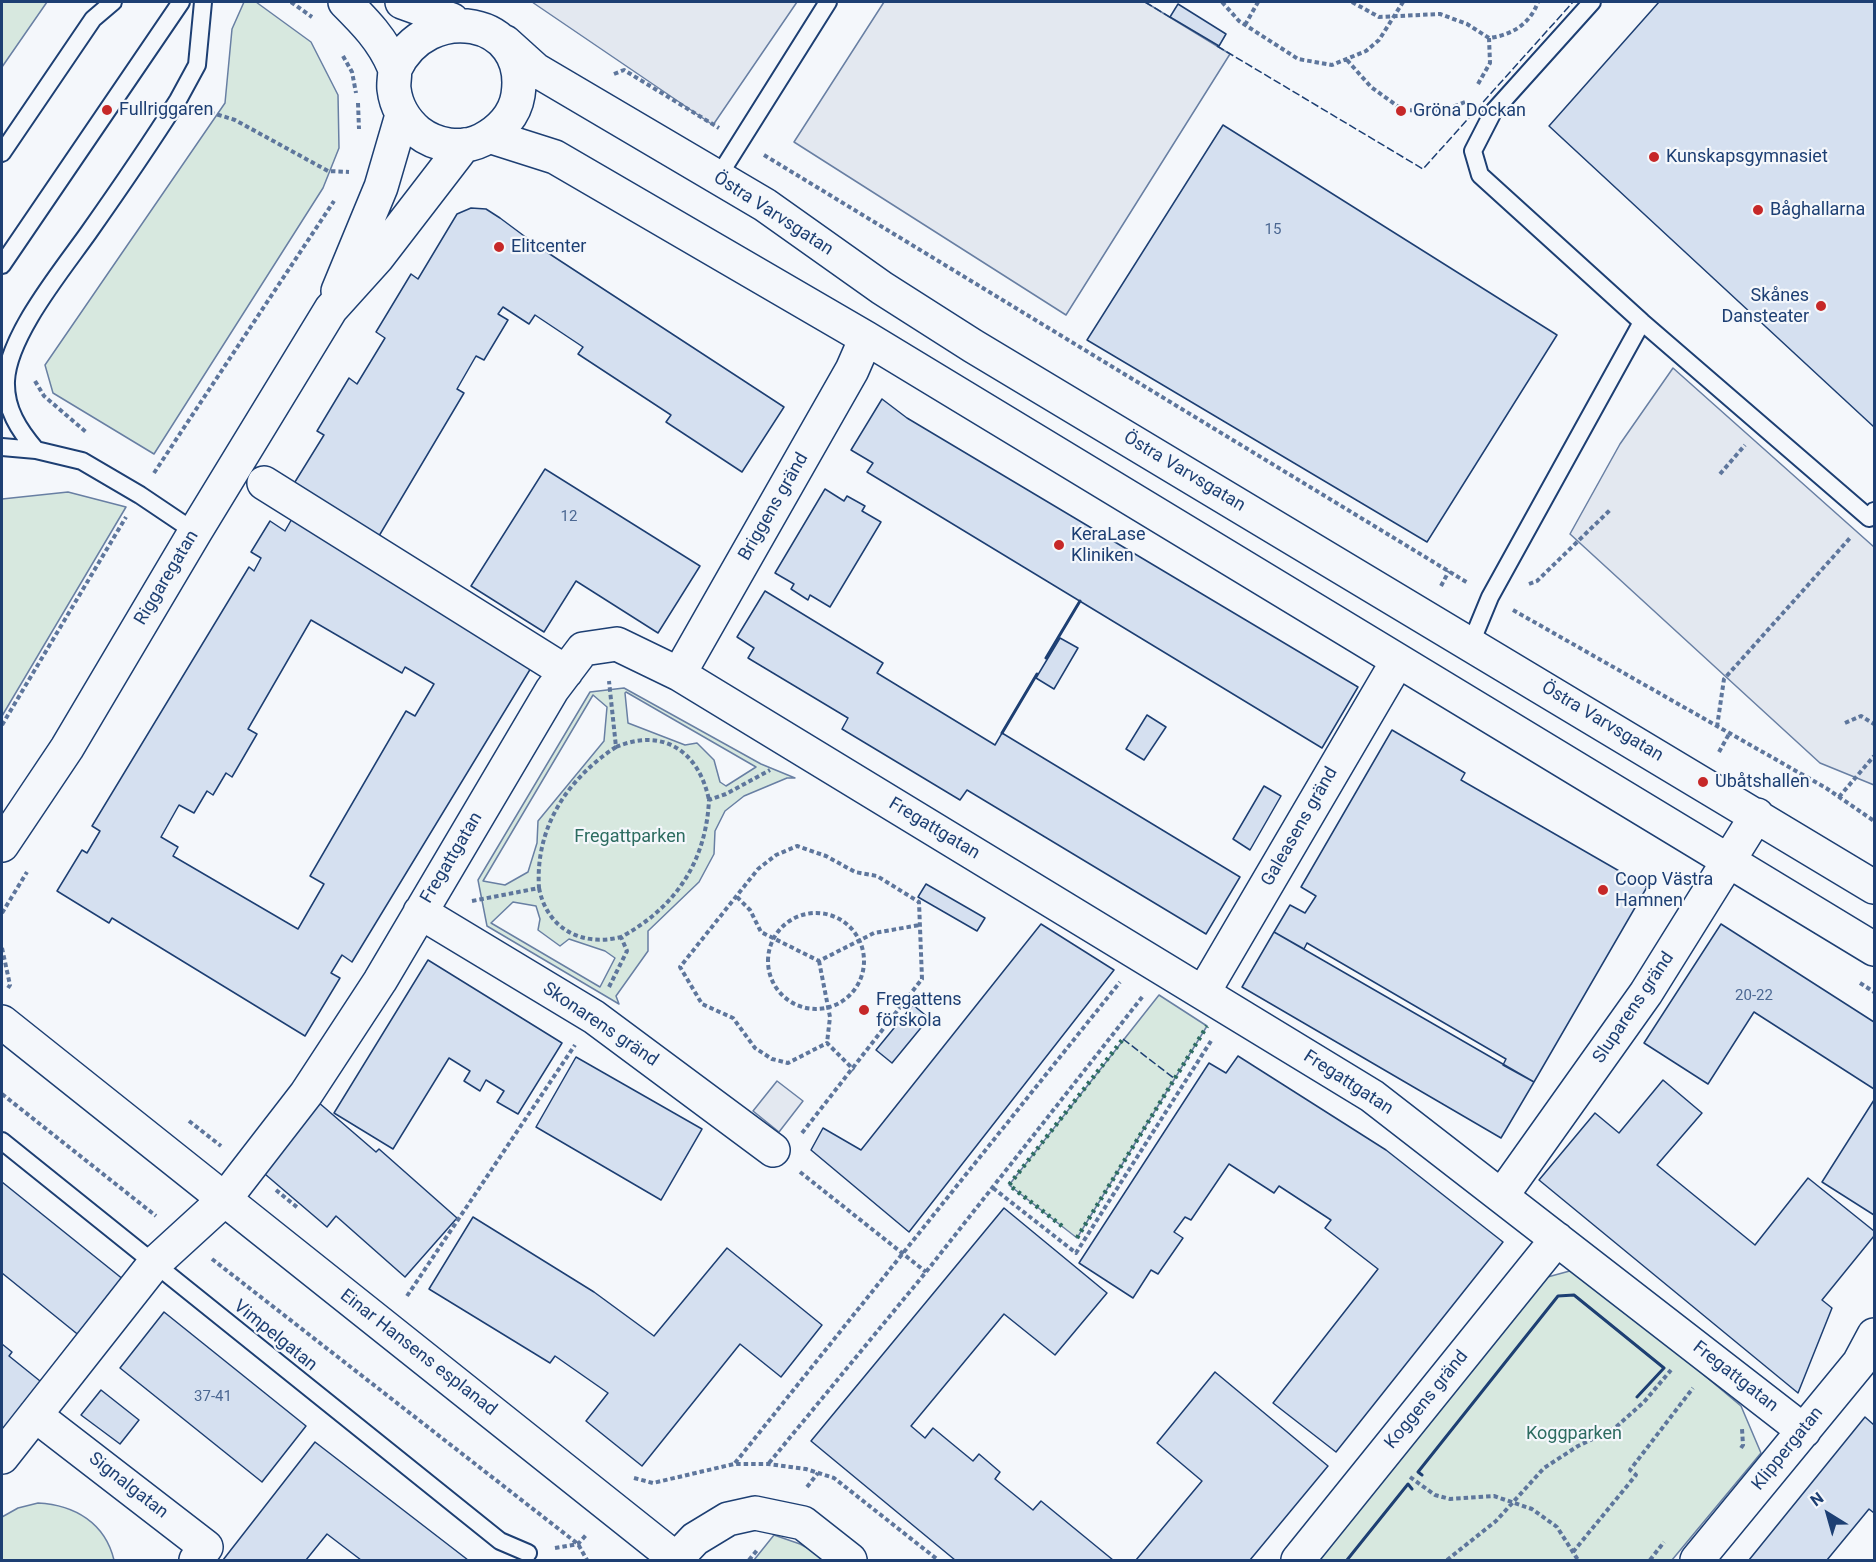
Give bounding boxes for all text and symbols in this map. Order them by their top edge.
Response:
place label: Fullriggaren [119,99,213,121]
place label: Gröna Dockan [1413,100,1526,122]
marker: Fullriggaren [100,103,114,117]
marker: Gröna Dockan [1394,104,1408,118]
place label: Kunskapsgymnasiet [1666,146,1828,168]
marker: Kunskapsgymnasiet [1647,150,1661,164]
street label: Östra Varvsgatan [709,167,837,261]
place label: Båghallarna [1770,199,1865,221]
marker: Båghallarna [1751,203,1765,217]
house number: 15 [1265,221,1281,239]
place label: Elitcenter [511,236,586,258]
marker: Elitcenter [492,240,506,254]
place label: Skånes Dansteater [1721,285,1809,328]
marker: Skånes Dansteater [1814,299,1828,313]
street label: Östra Varvsgatan [1119,427,1249,517]
street label: Briggens gränd [734,449,814,565]
house number: 12 [561,508,577,526]
place label: KeraLase Kliniken [1071,524,1145,566]
street label: Riggaregatan [130,527,204,629]
marker: KeraLase Kliniken [1052,538,1066,552]
street label: Östra Varvsgatan [1537,677,1667,767]
street label: Galeasens gränd [1257,764,1343,890]
place label: Ubåtshallen [1715,771,1810,793]
marker: Ubåtshallen [1696,775,1710,789]
street label: Fregattgatan [885,793,983,865]
street label: Fregattgatan [416,809,488,907]
park label: Fregattparken [574,826,686,848]
place label: Coop Västra Hamnen [1615,869,1713,912]
marker: Coop Västra Hamnen [1596,883,1610,897]
street label: Sluparens gränd [1589,948,1679,1068]
street label: Skonarens gränd [538,978,662,1072]
house number: 20-22 [1735,987,1773,1005]
place label: Fregattens förskola [876,989,962,1032]
marker: Fregattens förskola [857,1003,871,1017]
street label: Fregattgatan [1299,1046,1397,1120]
street label: Einar Hansens esplanad [335,1285,501,1421]
street label: Vimpelgatan [229,1296,321,1376]
street label: Fregattgatan [1688,1337,1782,1417]
street label: Koggens gränd [1381,1346,1473,1454]
house number: 37-41 [194,1388,232,1406]
street label: Klippergatan [1748,1403,1828,1495]
park label: Koggparken [1526,1423,1622,1445]
street label: Signalgatan [84,1448,172,1524]
north arrow [1798,1484,1858,1544]
text: N [1807,1488,1827,1510]

